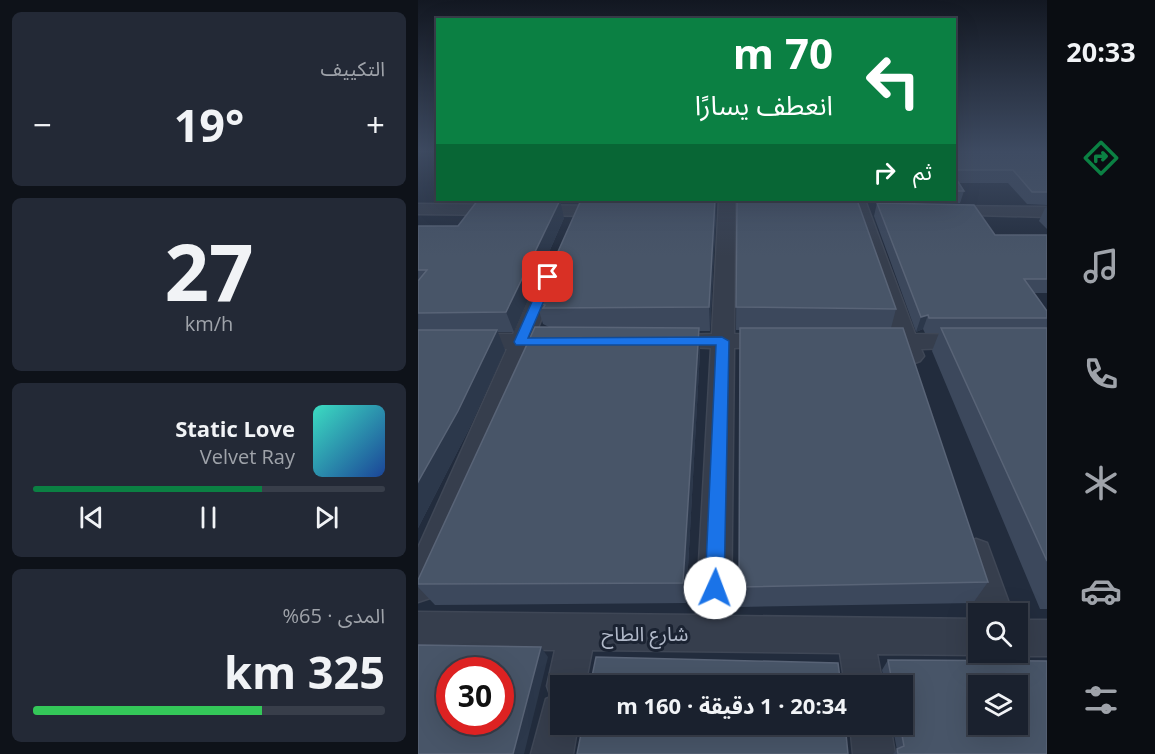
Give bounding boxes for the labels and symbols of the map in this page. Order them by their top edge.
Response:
pin [522,251,573,302]
position arrow [683,556,747,620]
street label: شارع الطاح [602,620,688,649]
speed limit sign: 30 [436,657,514,735]

